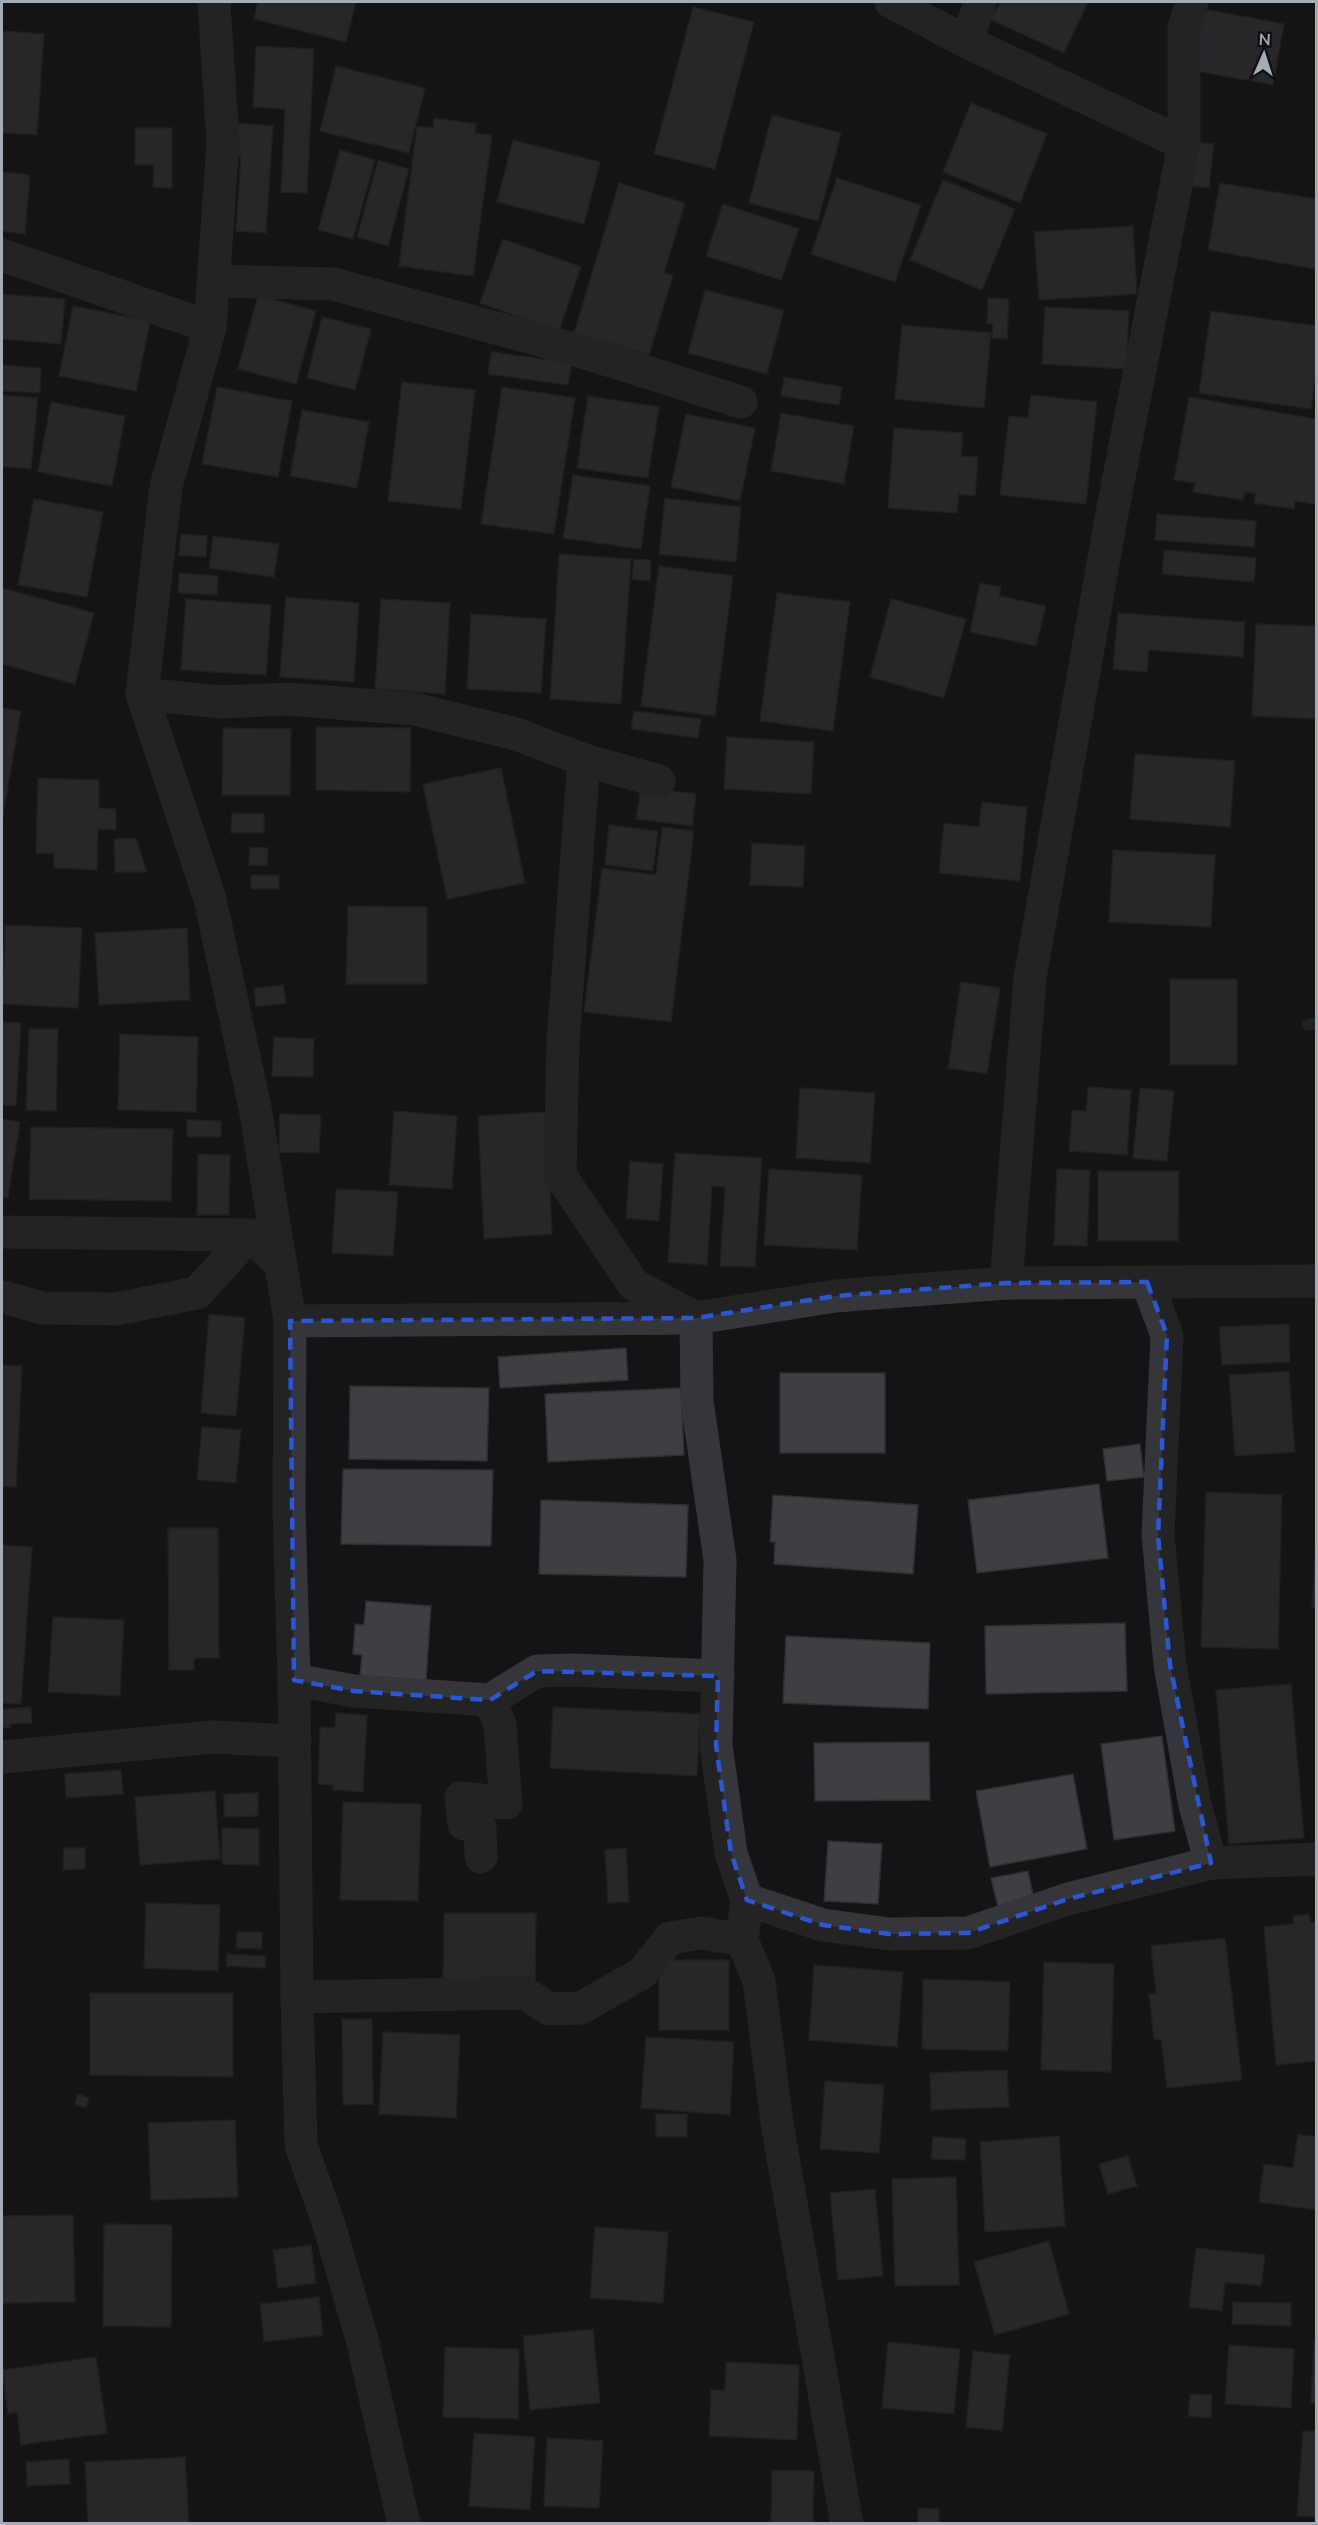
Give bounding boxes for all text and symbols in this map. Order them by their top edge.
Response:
north arrow [1234,24,1294,84]
text: N [1258,29,1271,51]

